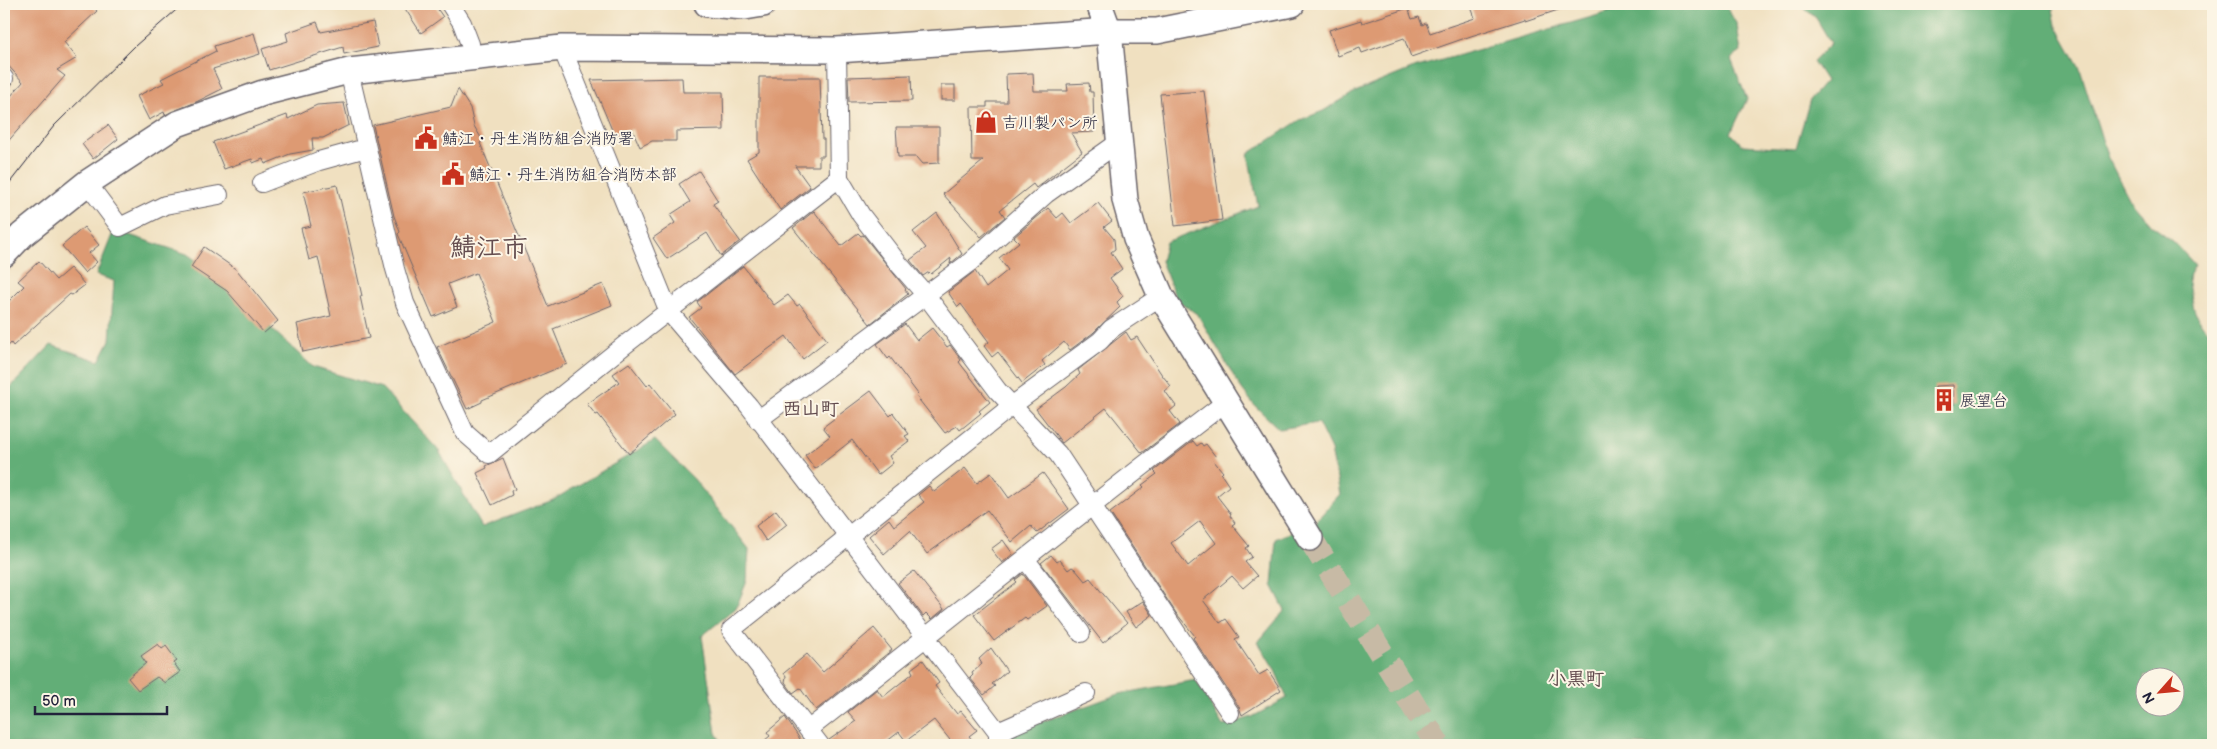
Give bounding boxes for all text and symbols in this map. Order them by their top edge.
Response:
shop icon: 吉川製パン所 [973,109,999,135]
place label: 吉川製パン所 [1002,114,1098,133]
public building icon: 鯖江・丹生消防組合消防署 [413,125,439,151]
place label: 鯖江・丹生消防組合消防署 [442,130,634,149]
public building icon: 鯖江・丹生消防組合消防本部 [440,161,466,187]
place label: 鯖江・丹生消防組合消防本部 [469,166,677,185]
district label: 鯖江市 [450,233,528,264]
building icon: 展望台 [1931,387,1957,413]
place label: 展望台 [1960,392,2008,411]
district label: 西山町 [782,398,840,421]
north arrow [2134,666,2184,716]
district label: 小黒町 [1547,668,1605,691]
scale bar [35,684,168,716]
text: N [2139,689,2159,706]
text: 50 m [42,692,76,711]

